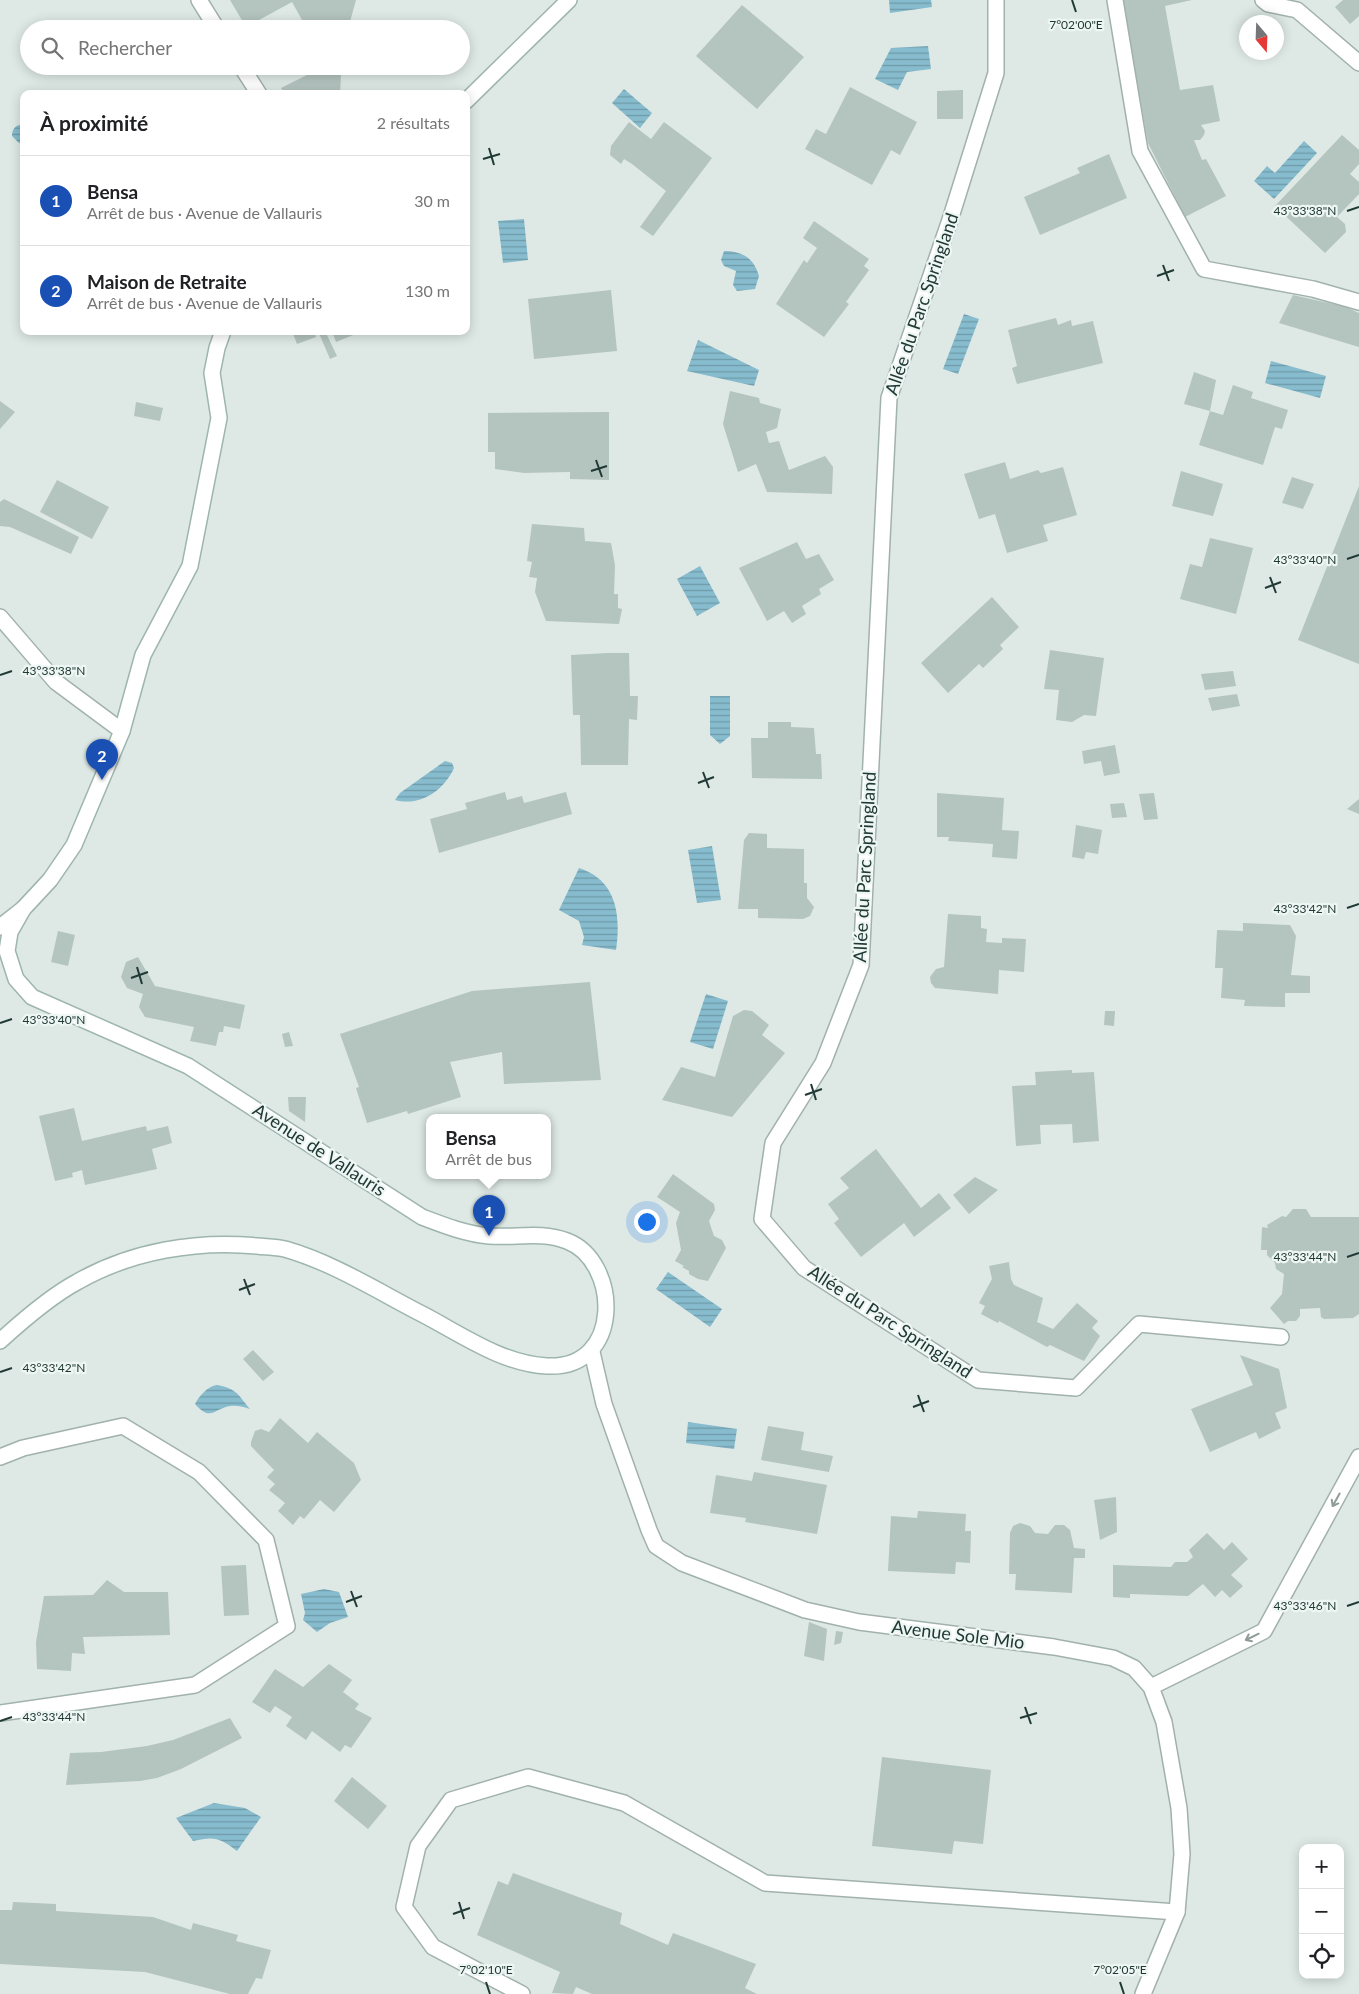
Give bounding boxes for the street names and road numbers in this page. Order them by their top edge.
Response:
street label: Allée du Parc Springland [880,210,963,398]
street label: Allée du Parc Springland [848,771,880,963]
street label: Avenue de Vallauris [249,1098,390,1200]
street label: Allée du Parc Springland [804,1260,977,1382]
street label: Avenue Sole Mio [890,1615,1026,1653]

